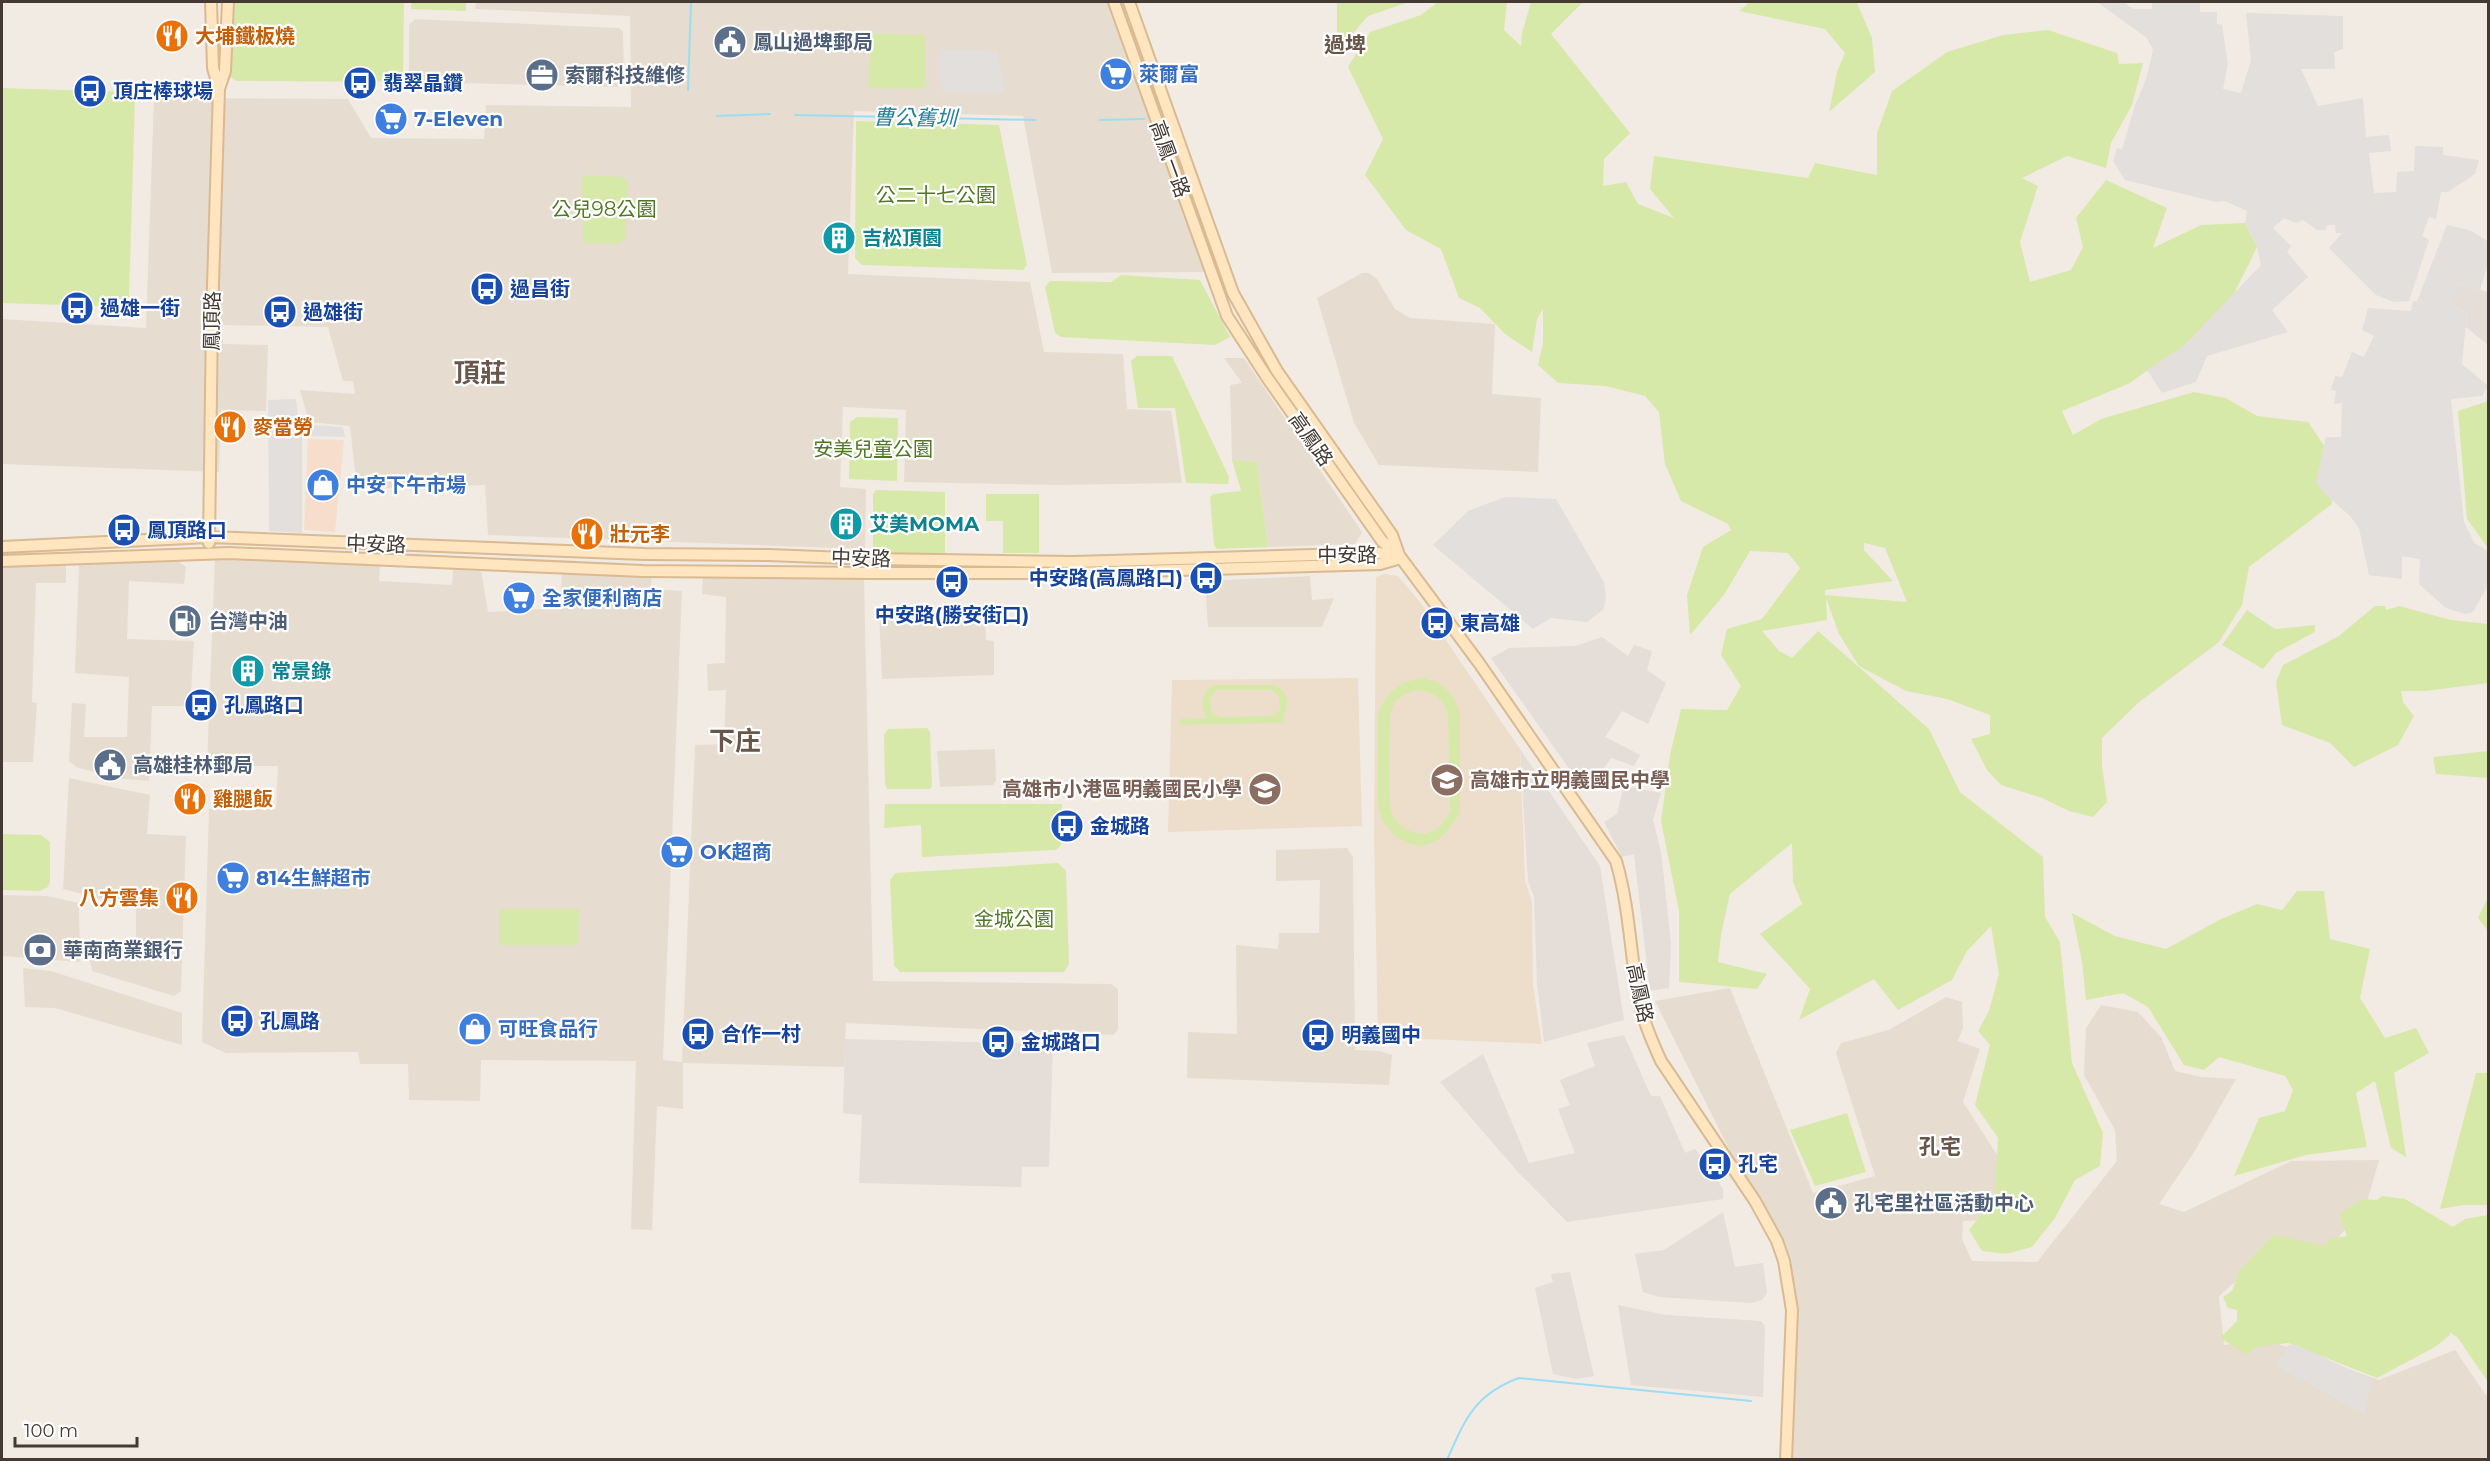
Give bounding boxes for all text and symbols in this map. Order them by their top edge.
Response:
restaurant icon: 大埔鐵板燒 [154,18,190,54]
place label: 大埔鐵板燒 [195,24,295,48]
public building icon: 鳳山過埤郵局 [712,24,748,60]
place label: 鳳山過埤郵局 [753,30,873,54]
district label: 過埤 [1324,32,1366,57]
supermarket icon: 萊爾富 [1098,56,1134,92]
office icon: 索爾科技維修 [524,57,560,93]
place label: 萊爾富 [1139,62,1199,86]
place label: 索爾科技維修 [565,63,685,87]
bus stop icon: 翡翠晶鑽 [342,65,378,101]
place label: 翡翠晶鑽 [383,71,463,95]
bus stop icon: 頂庄棒球場 [72,73,108,109]
place label: 頂庄棒球場 [113,79,213,103]
supermarket icon: 7-Eleven [373,101,409,137]
water label: 曹公舊圳 [873,104,960,131]
place label: 7-Eleven [414,107,503,131]
street label: 高鳳一路 [1145,117,1195,201]
park label: 公二十七公園 [876,183,996,207]
park label: 公兒98公園 [552,197,656,221]
building icon: 吉松頂園 [821,220,857,256]
place label: 吉松頂園 [862,226,942,250]
bus stop icon: 過昌街 [469,271,505,307]
place label: 過昌街 [510,277,570,301]
bus stop icon: 過雄一街 [59,290,95,326]
street label: 鳳頂路 [199,291,225,351]
bus stop icon: 過雄街 [262,294,298,330]
place label: 過雄一街 [100,296,180,320]
place label: 過雄街 [303,300,363,324]
district label: 頂莊 [454,357,506,389]
street label: 高鳳路 [1284,408,1338,470]
restaurant icon: 麥當勞 [212,409,248,445]
place label: 麥當勞 [253,415,313,439]
park label: 安美兒童公園 [813,437,933,461]
shop icon: 中安下午市場 [305,467,341,503]
place label: 中安下午市場 [346,473,466,497]
building icon: 艾美MOMA [828,506,864,542]
bus stop icon: 鳳頂路口 [106,512,142,548]
place label: 艾美MOMA [869,512,980,536]
restaurant icon: 壯元李 [569,516,605,552]
place label: 鳳頂路口 [147,518,227,542]
place label: 壯元李 [610,522,670,546]
street label: 中安路 [346,531,406,557]
street label: 中安路 [1317,543,1377,567]
street label: 中安路 [831,545,891,571]
bus stop icon: 中安路(高鳳路口) [1188,560,1224,596]
bus stop icon: 中安路(勝安街口) [934,564,970,600]
place label: 中安路(高鳳路口) [1029,566,1183,590]
supermarket icon: 全家便利商店 [501,580,537,616]
place label: 全家便利商店 [542,586,662,610]
fuel station icon: 台灣中油 [167,603,203,639]
place label: 中安路(勝安街口) [875,603,1029,627]
bus stop icon: 東高雄 [1419,605,1455,641]
place label: 台灣中油 [208,609,288,633]
place label: 東高雄 [1460,611,1520,635]
building icon: 常景錄 [230,653,266,689]
place label: 常景錄 [271,659,331,683]
bus stop icon: 孔鳳路口 [183,687,219,723]
place label: 孔鳳路口 [224,693,304,717]
district label: 下庄 [709,725,761,757]
public building icon: 高雄桂林郵局 [92,747,128,783]
place label: 高雄桂林郵局 [133,753,253,777]
school or university icon: 高雄市立明義國民中學 [1429,762,1465,798]
place label: 高雄市立明義國民中學 [1470,768,1670,792]
school or university icon: 高雄市小港區明義國民小學 [1247,771,1283,807]
place label: 高雄市小港區明義國民小學 [1002,777,1242,801]
restaurant icon: 雞腿飯 [172,781,208,817]
place label: 雞腿飯 [213,787,273,811]
bus stop icon: 金城路 [1049,808,1085,844]
place label: 金城路 [1090,814,1150,838]
supermarket icon: OK超商 [659,834,695,870]
place label: OK超商 [700,840,772,864]
supermarket icon: 814生鮮超市 [215,860,251,896]
place label: 814生鮮超市 [256,866,371,890]
restaurant icon: 八方雲集 [164,880,200,916]
place label: 八方雲集 [79,886,159,910]
park label: 金城公園 [974,907,1054,931]
bank icon: 華南商業銀行 [22,932,58,968]
place label: 華南商業銀行 [63,938,183,962]
street label: 高鳳路 [1622,961,1658,1025]
bus stop icon: 孔鳳路 [219,1003,255,1039]
place label: 孔鳳路 [260,1009,320,1033]
shop icon: 可旺食品行 [457,1011,493,1047]
bus stop icon: 合作一村 [680,1016,716,1052]
place label: 可旺食品行 [498,1017,598,1041]
bus stop icon: 明義國中 [1300,1017,1336,1053]
place label: 合作一村 [721,1022,801,1046]
place label: 明義國中 [1341,1023,1421,1047]
bus stop icon: 金城路口 [980,1024,1016,1060]
place label: 金城路口 [1021,1030,1101,1054]
district label: 孔宅 [1919,1134,1961,1159]
bus stop icon: 孔宅 [1697,1146,1733,1182]
place label: 孔宅 [1738,1152,1778,1176]
public building icon: 孔宅里社區活動中心 [1813,1185,1849,1221]
place label: 孔宅里社區活動中心 [1854,1191,2034,1215]
scale bar [15,1410,136,1448]
text: 100 m [24,1420,78,1442]

